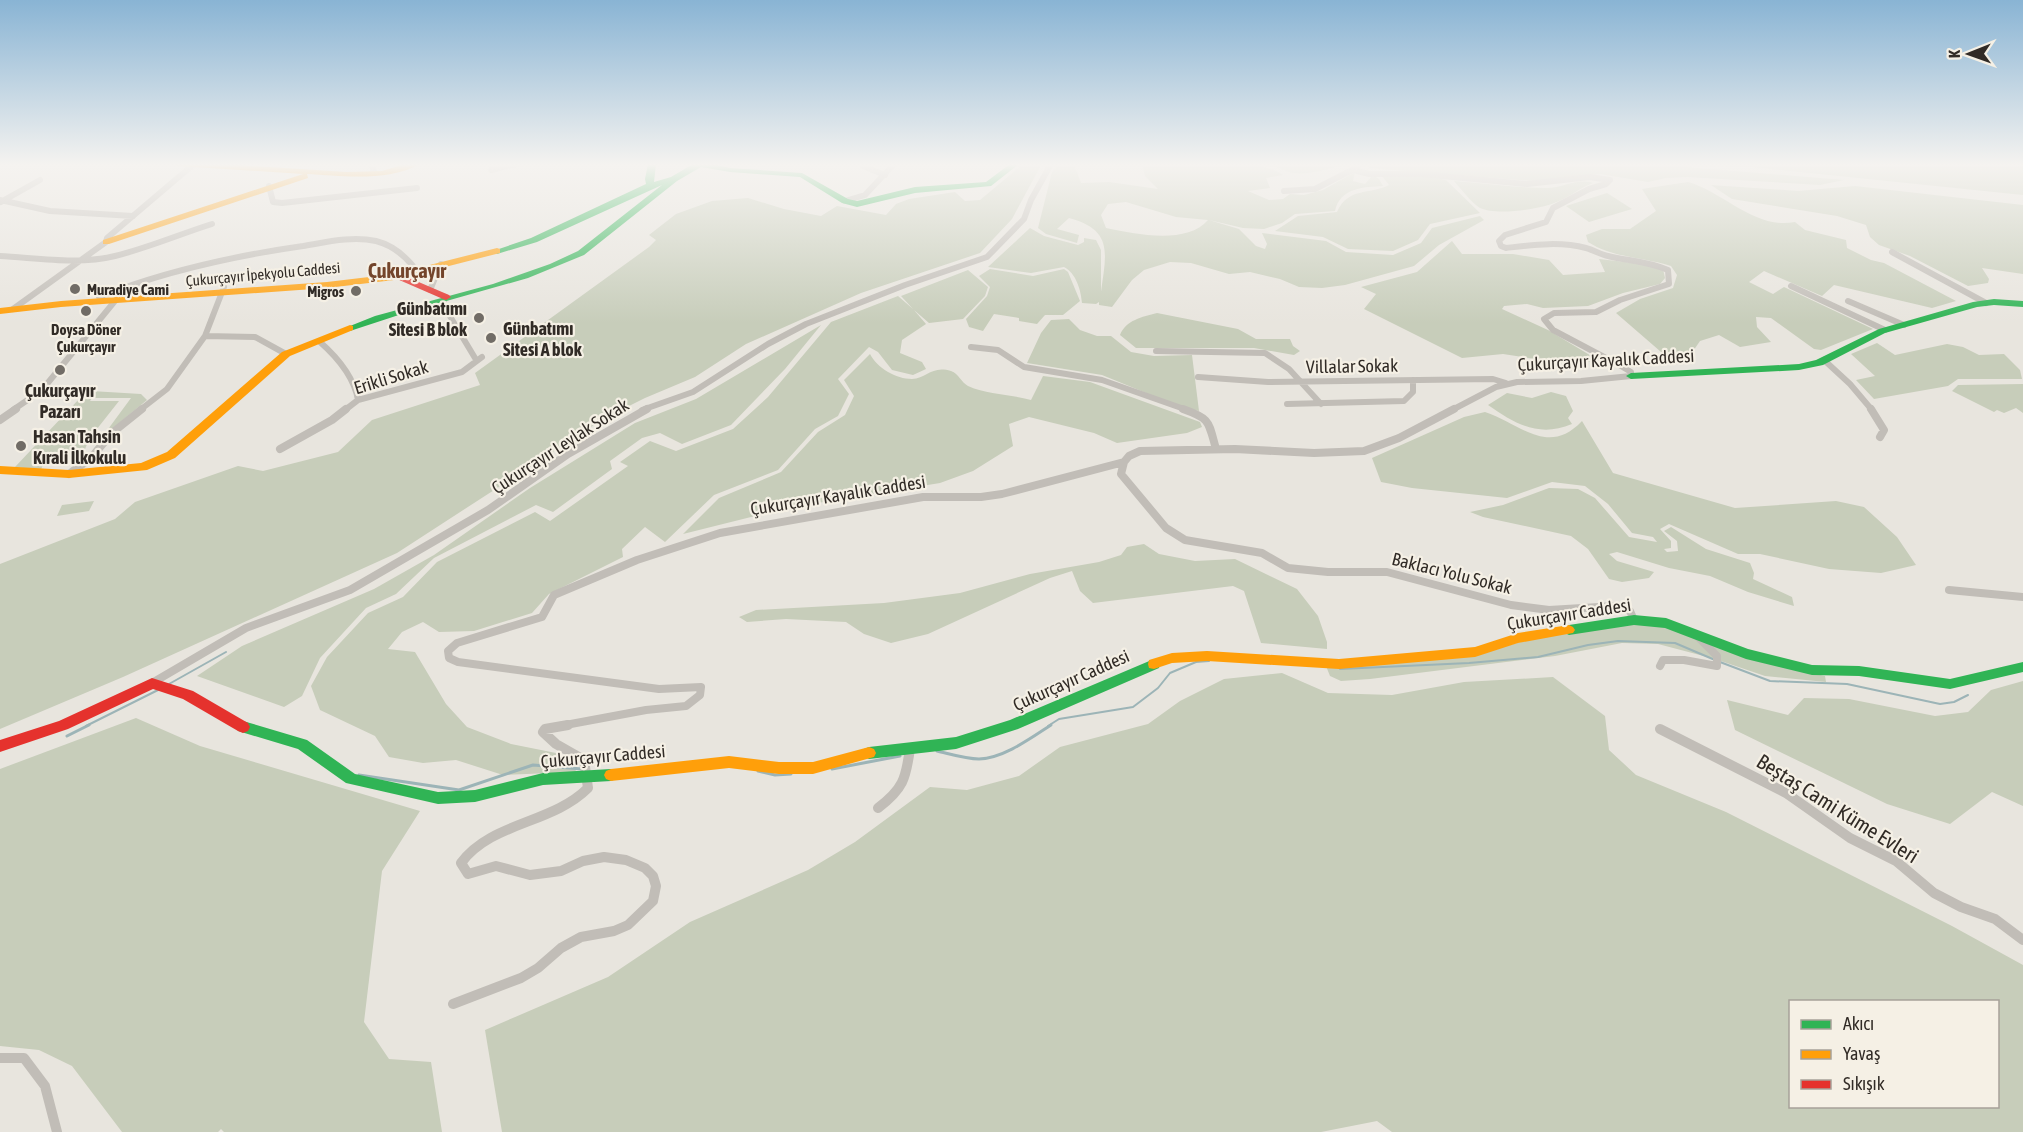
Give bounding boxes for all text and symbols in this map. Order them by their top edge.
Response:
north arrow [1939,24,1999,84]
text: K [1945,50,1963,58]
street label: Çukurçayır İpekyolu Caddesi [185,259,341,289]
district label: Çukurçayır [368,259,447,282]
place label: Muradiye Cami [87,281,169,298]
marker: Muradiye Cami [68,282,82,296]
place label: Migros [307,283,345,300]
marker: Migros [349,284,363,298]
place label: Günbatımı Sitesi B blok [389,298,468,340]
marker: Doysa Döner Çukurçayır [79,304,93,318]
marker: Günbatımı Sitesi B blok [472,311,486,325]
place label: Günbatımı Sitesi A blok [503,318,583,360]
place label: Doysa Döner Çukurçayır [51,321,121,355]
marker: Günbatımı Sitesi A blok [484,331,498,345]
street label: Çukurçayır Kayalık Caddesi [1517,345,1695,375]
street label: Villalar Sokak [1306,355,1398,377]
street label: Erikli Sokak [351,356,431,398]
marker: Çukurçayır Pazarı [53,363,67,377]
place label: Çukurçayır Pazarı [25,380,96,422]
street label: Çukurçayır Leylak Sokak [488,394,633,498]
place label: Hasan Tahsin Kırali İlkokulu [33,426,126,468]
marker: Hasan Tahsin Kırali İlkokulu [14,439,28,453]
street label: Çukurçayır Kayalık Caddesi [749,471,927,519]
street label: Baklacı Yolu Sokak [1390,548,1514,598]
street label: Çukurçayır Caddesi [1505,594,1633,634]
street label: Çukurçayır Caddesi [1010,645,1132,715]
street label: Çukurçayır Caddesi [540,740,666,772]
street label: Beştaş Cami Küme Evleri [1753,748,1923,868]
legend [1789,1000,1999,1108]
text: Akıcı [1843,1013,1874,1034]
text: Yavaş [1843,1043,1880,1064]
text: Sıkışık [1843,1073,1885,1094]

